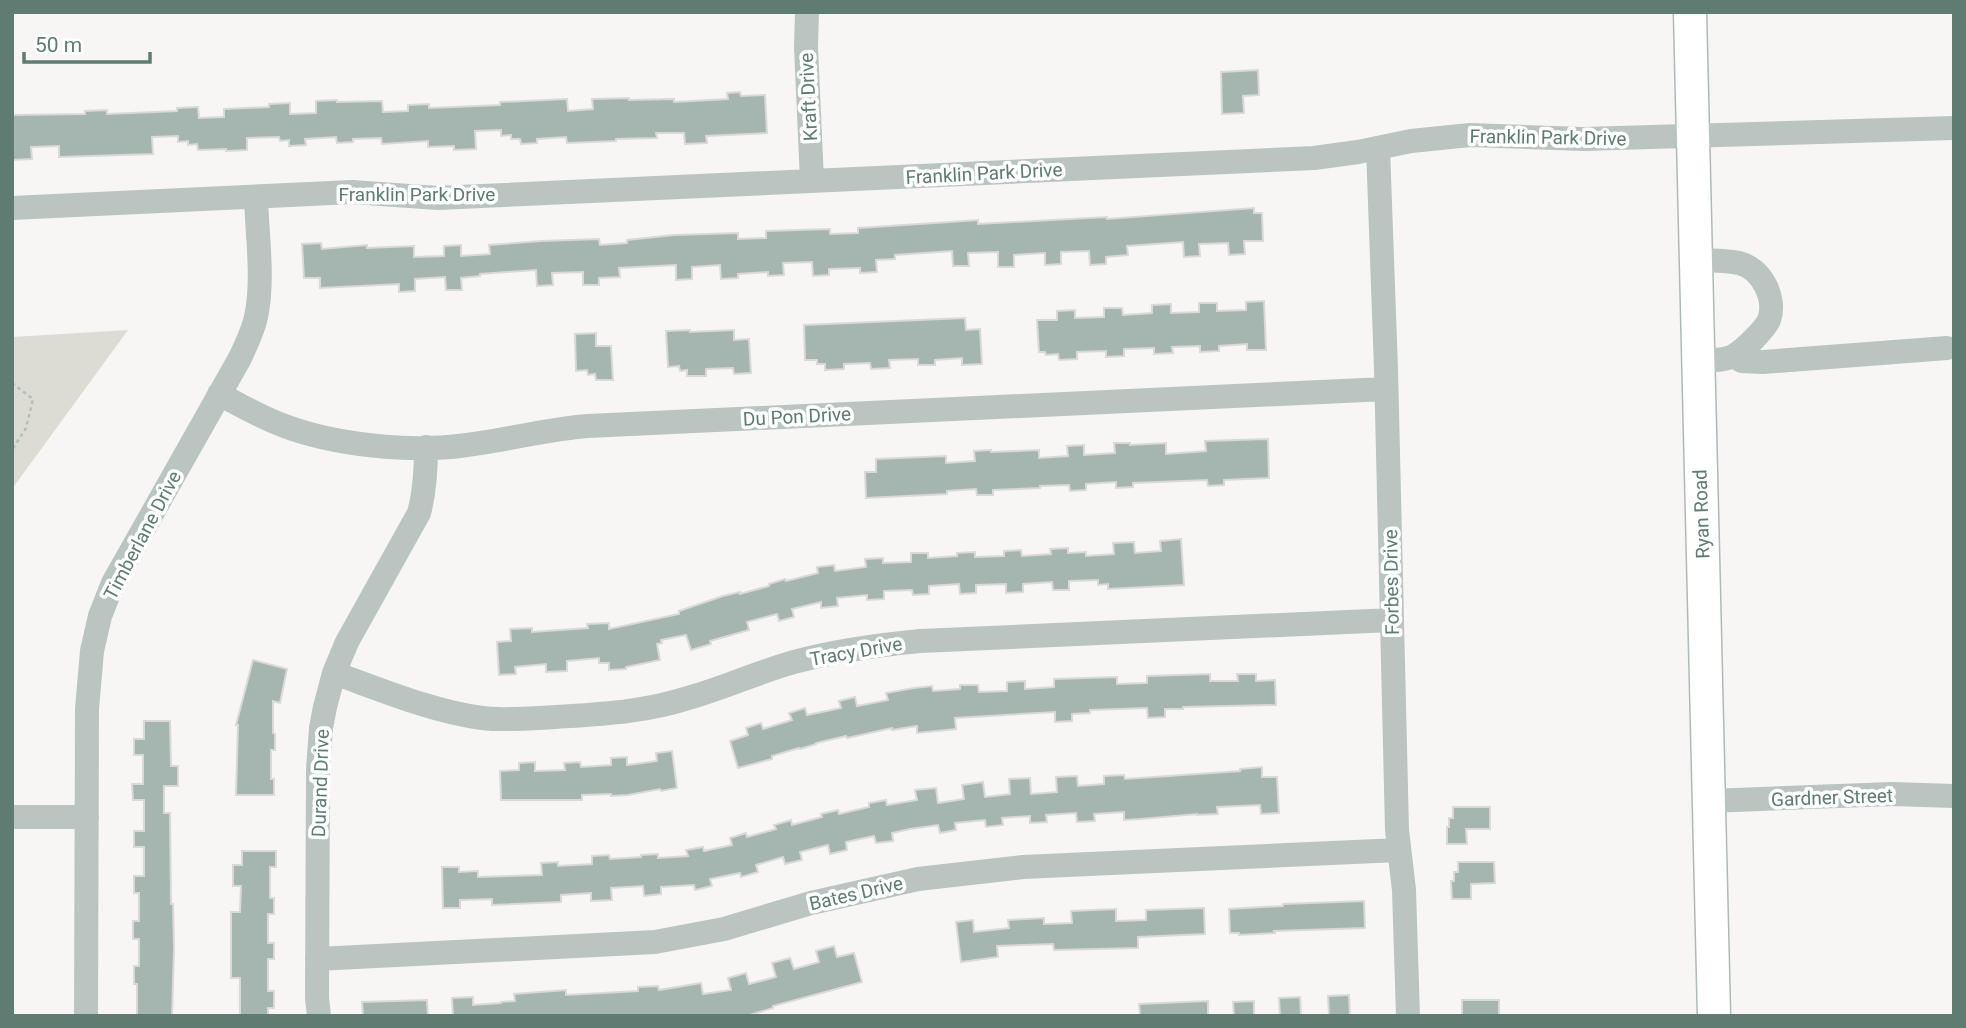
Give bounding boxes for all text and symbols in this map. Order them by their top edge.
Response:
scale bar [24,21,150,65]
text: 50 m [35,33,82,57]
street label: Kraft Drive [795,52,822,142]
street label: Franklin Park Drive [1469,125,1627,150]
street label: Franklin Park Drive [905,158,1063,189]
street label: Franklin Park Drive [339,183,495,206]
street label: Du Pon Drive [742,402,852,431]
street label: Timberlane Drive [99,467,186,604]
street label: Ryan Road [1688,469,1715,559]
street label: Forbes Drive [1379,529,1404,635]
street label: Tracy Drive [808,632,904,671]
street label: Durand Drive [307,729,334,837]
street label: Gardner Street [1771,784,1893,811]
street label: Bates Drive [807,872,905,915]

